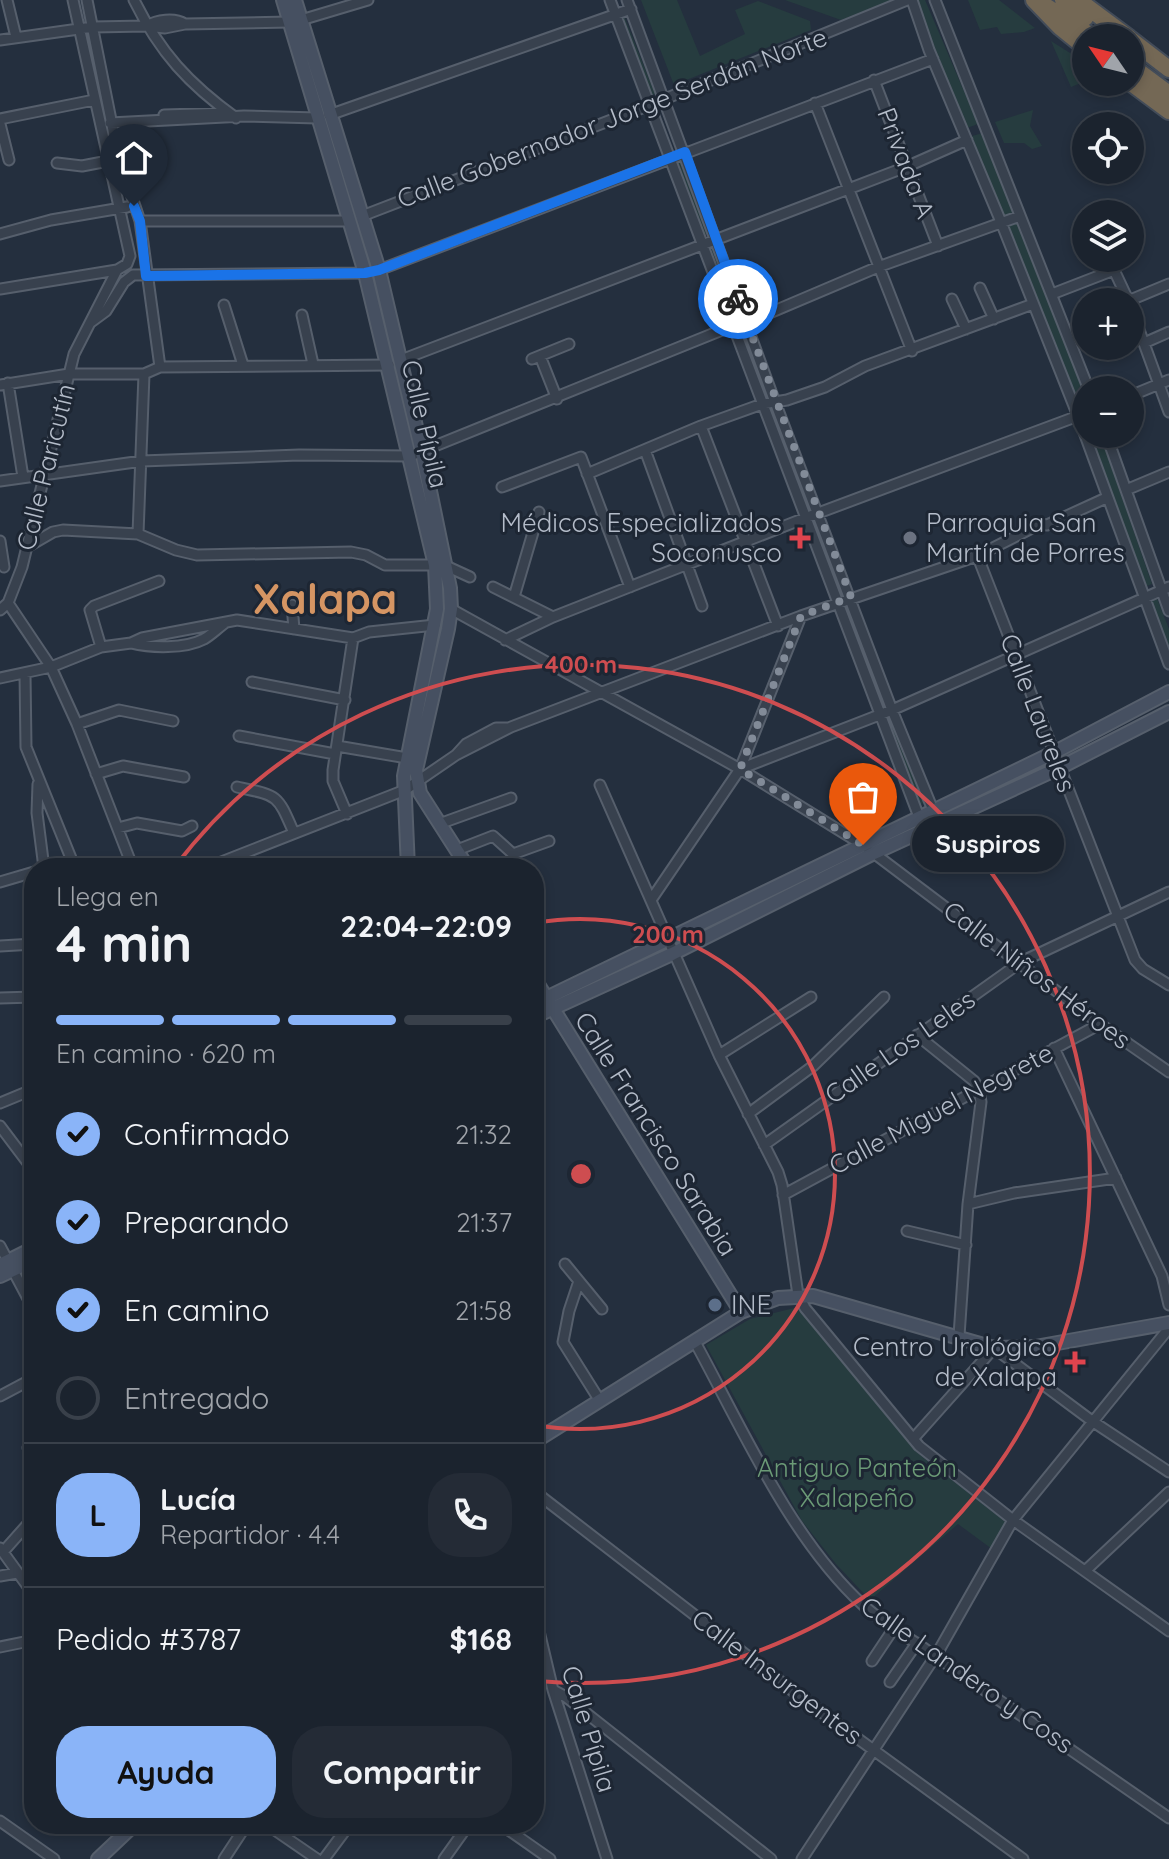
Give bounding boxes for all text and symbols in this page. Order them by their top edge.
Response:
street label: Calle Gobernador Jorge Serdán Norte [392,20,831,215]
north arrow [1072,24,1144,96]
map controls [1072,24,1144,448]
street label: Privada A [870,103,943,223]
button: locate [1072,112,1144,184]
pin [100,124,168,206]
icon: home [112,136,156,180]
button: layers [1072,200,1144,272]
courier [698,259,778,339]
icon: bike [716,277,760,321]
button: + [1072,288,1144,360]
street label: Calle Pípila [395,357,456,491]
button: − [1072,376,1144,448]
street label: Calle Paricutín [9,380,82,554]
place label: Médicos Especializados Soconusco [500,506,782,569]
place label: Parroquia San Martín de Porres [926,506,1125,569]
marker: Médicos Especializados Soconusco [789,527,811,549]
marker: Parroquia San Martín de Porres [901,529,919,547]
district label: Xalapa [253,572,397,625]
street label: Calle Laureles [993,629,1084,797]
text: 400 m [545,649,617,679]
pin [829,763,897,845]
icon: bag [841,775,885,819]
callout: Suspiros [911,817,1063,873]
text: Suspiros [935,827,1041,860]
text: Llega en [56,880,159,913]
street label: Calle Niños Héroes [937,893,1138,1056]
text: 22:04–22:09 [340,907,512,945]
text: 4 min [56,910,192,975]
text: 200 m [632,919,704,949]
street label: Calle Los Leles [818,983,981,1111]
street label: Calle Francisco Sarabia [568,1006,745,1262]
street label: Calle Miguel Negrete [823,1036,1058,1182]
text: En camino · 620 m [56,1037,276,1070]
icon: check [56,1112,100,1156]
text: Confirmado [124,1115,290,1153]
text: 21:32 [455,1118,512,1151]
centre of rings [567,1160,595,1188]
icon: check [56,1200,100,1244]
text: Preparando [124,1203,289,1241]
text: 21:37 [456,1206,512,1239]
icon: check [56,1288,100,1332]
place label: INE [731,1288,771,1321]
text: En camino [124,1291,270,1329]
text: 21:58 [455,1294,512,1327]
marker: INE [706,1296,724,1314]
place label: Centro Urológico de Xalapa [853,1330,1057,1393]
marker: Centro Urológico de Xalapa [1064,1351,1086,1373]
text: Entregado [124,1379,269,1417]
park label: Antiguo Panteón Xalapeño [757,1451,957,1514]
button: phone [428,1473,512,1557]
text: Lucía [160,1480,236,1518]
text: L [90,1496,106,1534]
text: Repartidor · 4.4 [160,1518,340,1551]
street label: Calle Landero y Coss [854,1589,1080,1761]
street label: Calle Insurgentes [685,1602,869,1752]
text: Pedido #3787 [56,1620,241,1658]
text: $168 [449,1620,512,1658]
street label: Calle Pípila [555,1662,624,1796]
button: Ayuda [56,1726,276,1818]
button: Compartir [292,1726,512,1818]

